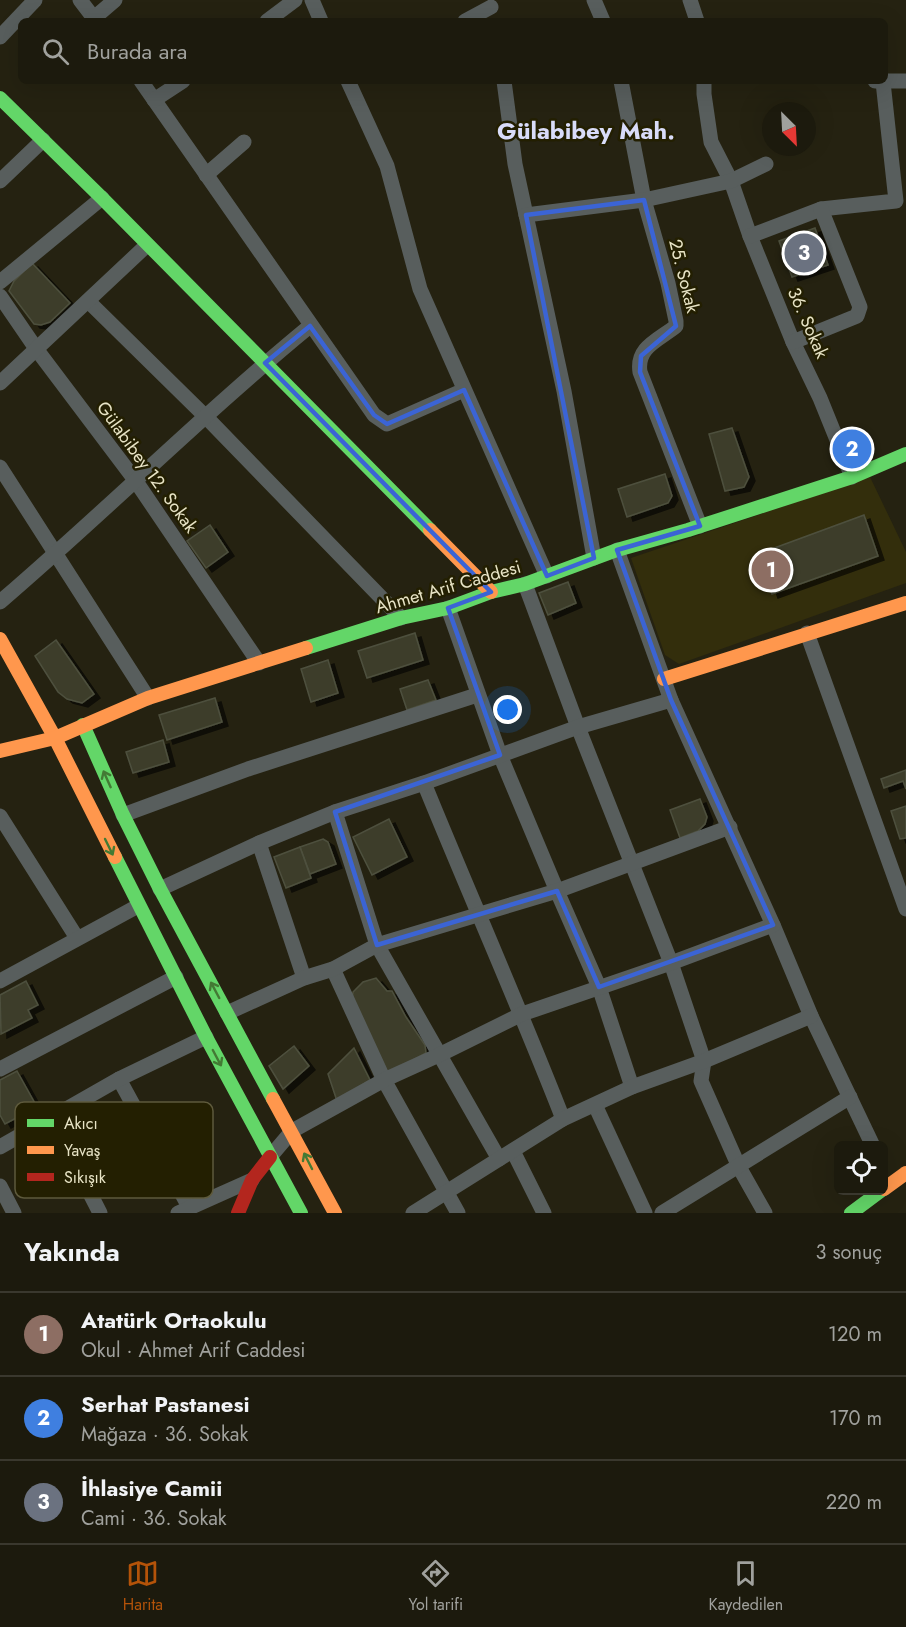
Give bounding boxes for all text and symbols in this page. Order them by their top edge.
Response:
search box [18,18,888,84]
icon: search [39,35,72,68]
text: Burada ara [87,35,187,67]
north arrow [762,102,816,156]
district label: Gülabibey Mah. [497,113,675,148]
pin: 3 [784,230,824,276]
street label: 25. Sokak [662,236,706,316]
street label: 36. Sokak [781,283,835,363]
street label: Gülabibey 12. Sokak [90,396,204,538]
pin: 2 [832,426,872,472]
pin: 1 [752,548,790,592]
street label: Ahmet Arif Caddesi [372,554,524,620]
your location [493,695,522,724]
one-way arrow [100,770,111,788]
one-way arrow [104,837,115,855]
one-way arrow [209,982,221,999]
one-way arrow [212,1048,223,1066]
legend [15,1102,213,1198]
text: Akıcı [64,1112,98,1135]
text: Yavaş [64,1139,100,1162]
map controls [834,1141,888,1195]
button: locate [834,1141,888,1195]
one-way arrow [302,1153,314,1170]
text: Sıkışık [64,1166,107,1189]
text: Yakında [24,1233,120,1271]
text: 3 sonuç [816,1238,882,1267]
text: Atatürk Ortaokulu [81,1304,267,1336]
text: 1 [38,1320,49,1349]
text: 120 m [828,1320,882,1349]
text: Okul · Ahmet Arif Caddesi [81,1336,306,1365]
text: Serhat Pastanesi [81,1388,250,1420]
text: 2 [37,1404,50,1433]
text: 170 m [829,1404,882,1433]
text: Mağaza · 36. Sokak [81,1420,248,1449]
text: İhlasiye Camii [81,1472,222,1504]
text: 3 [37,1488,50,1517]
text: 220 m [826,1488,882,1517]
text: Cami · 36. Sokak [81,1504,227,1533]
tab: Harita [123,1557,163,1616]
tab: Yol tarifi [409,1557,463,1616]
tab: Kaydedilen [709,1557,783,1616]

